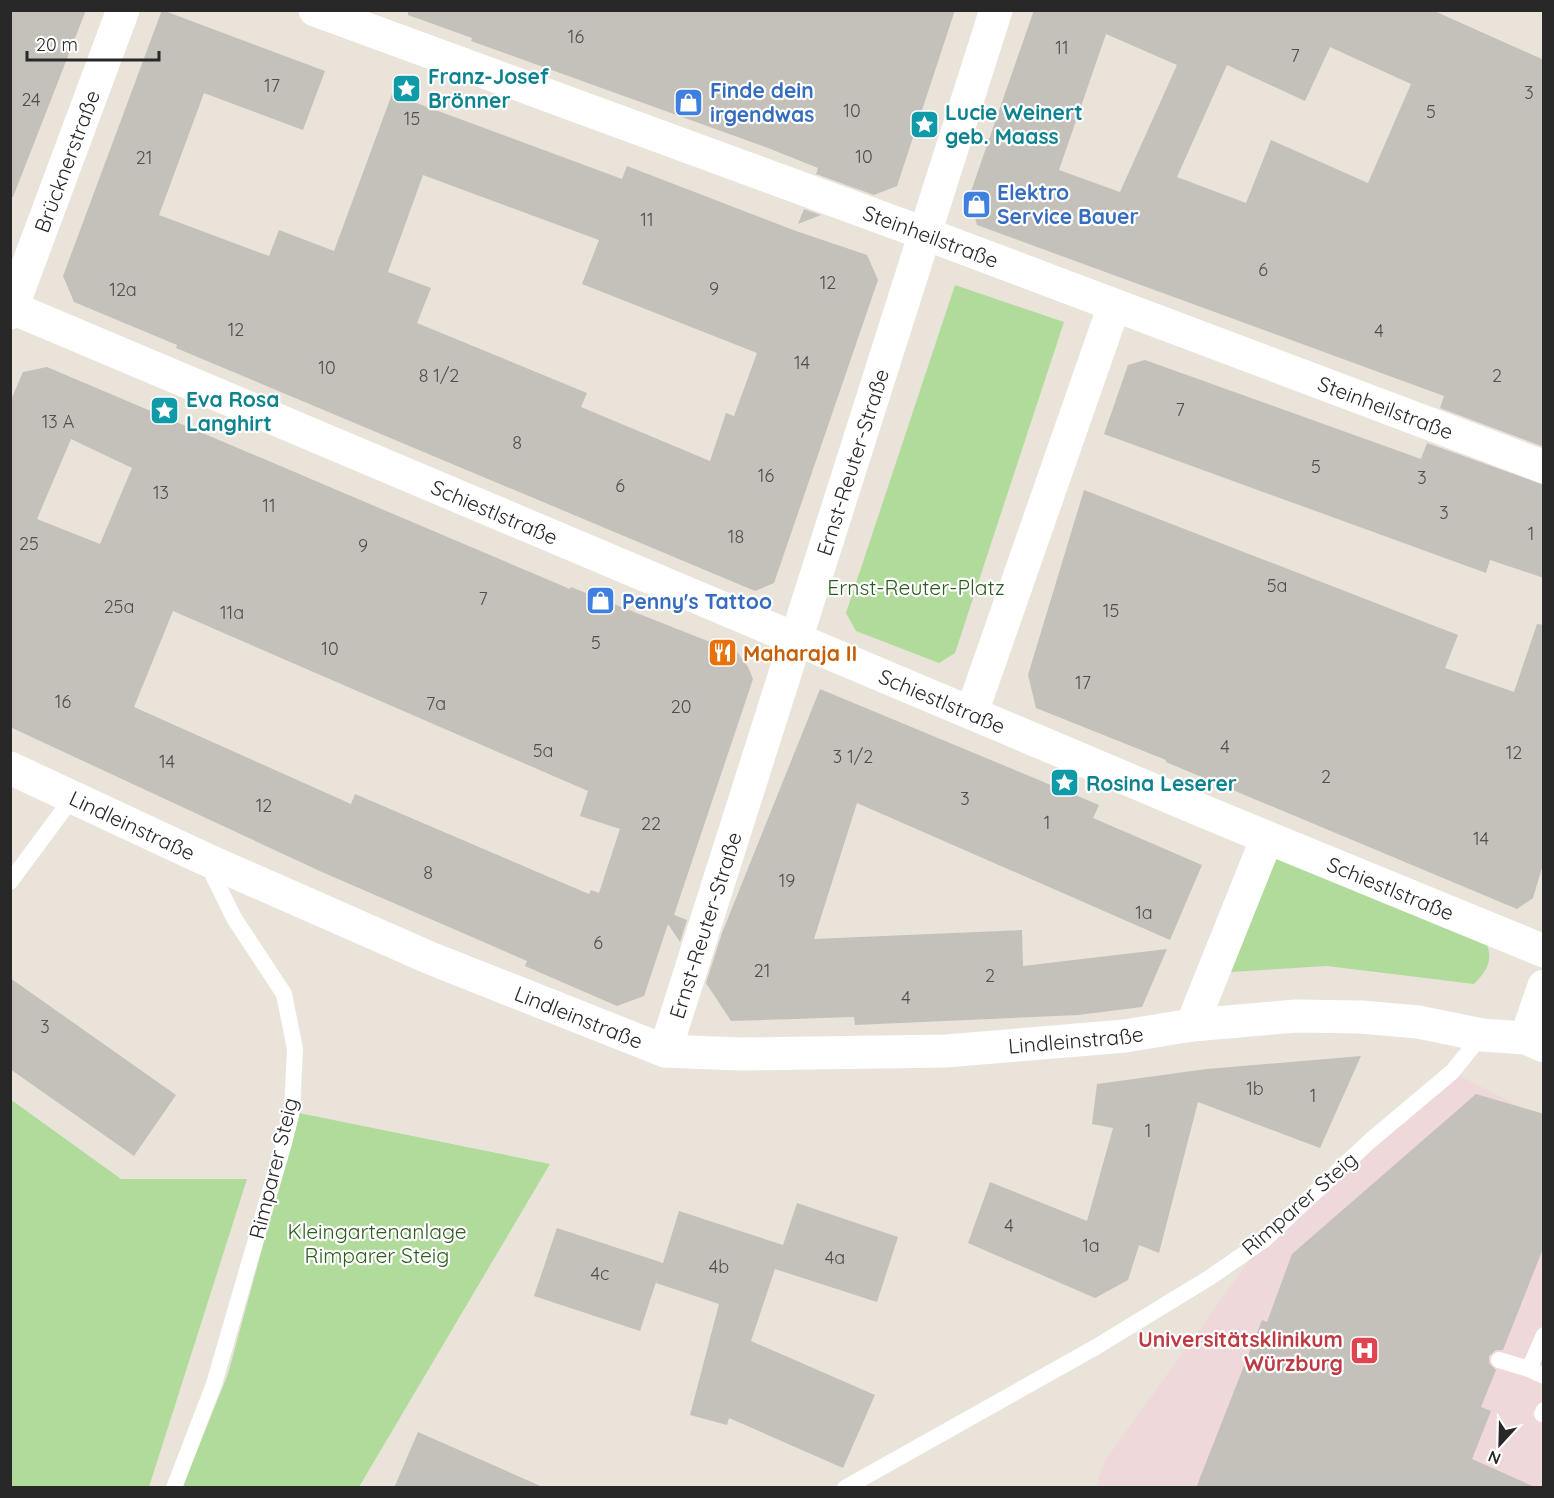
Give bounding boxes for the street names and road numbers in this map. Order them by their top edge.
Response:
street label: Brücknerstraße [28,86,105,236]
street label: Steinheilstraße [859,199,1002,273]
street label: Ernst-Reuter-Straße [810,365,894,559]
street label: Steinheilstraße [1314,370,1457,445]
street label: Schiestlstraße [427,473,562,550]
street label: Schiestlstraße [875,663,1009,739]
street label: Lindleinstraße [65,785,199,866]
street label: Ernst-Reuter-Straße [663,829,747,1022]
street label: Schiestlstraße [1323,850,1458,926]
street label: Lindleinstraße [511,980,647,1054]
street label: Lindleinstraße [1007,1020,1145,1059]
street label: Rimparer Steig [243,1095,303,1241]
street label: Rimparer Steig [1236,1146,1362,1260]

